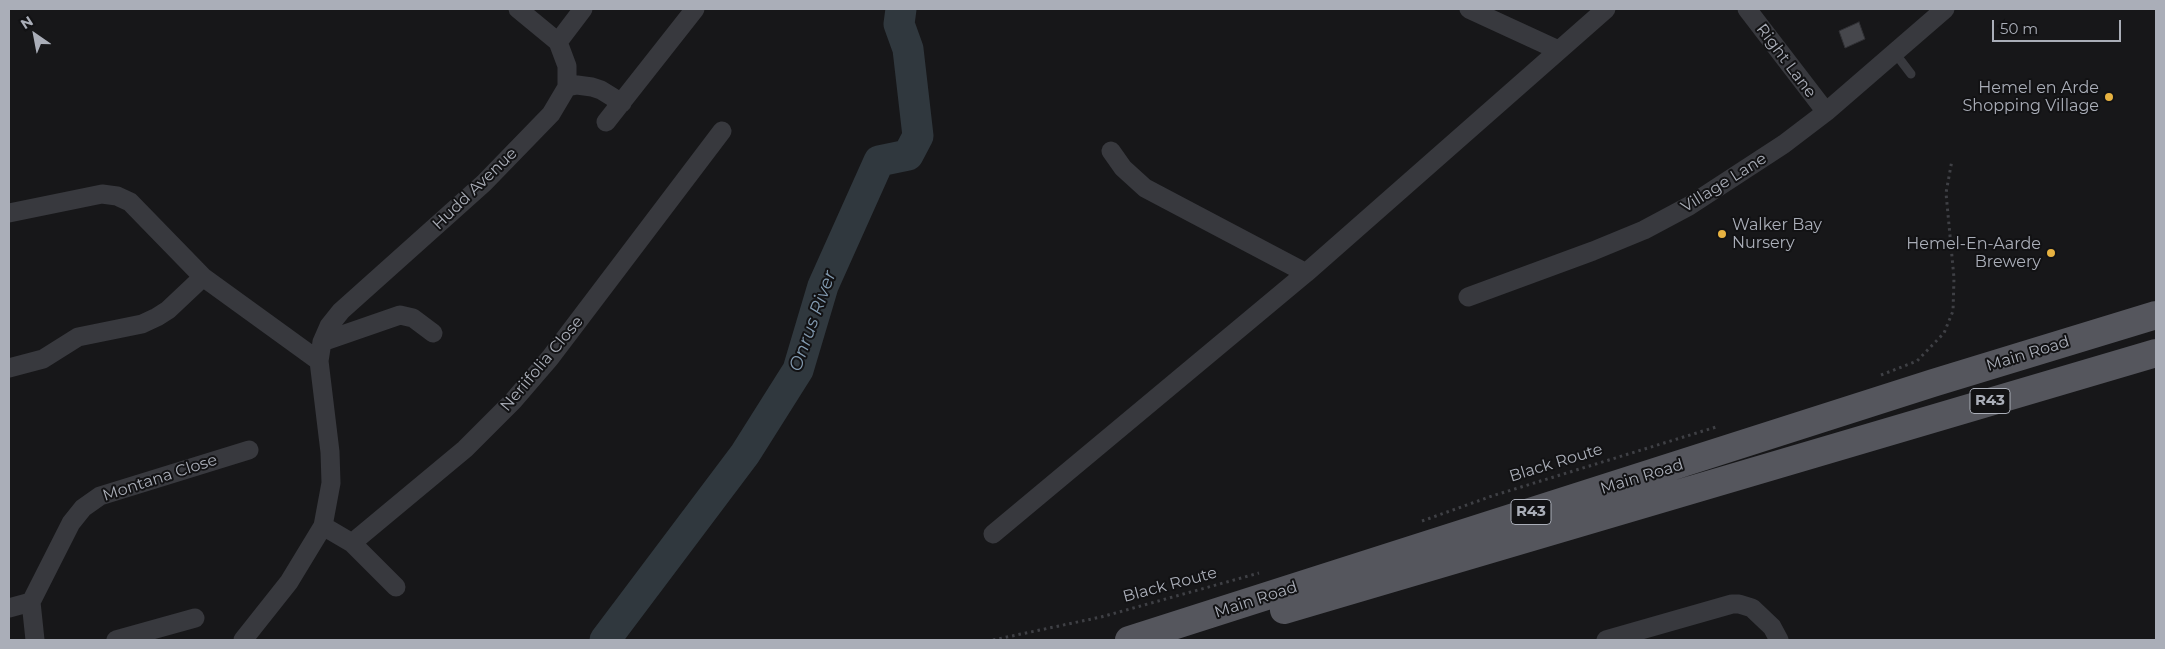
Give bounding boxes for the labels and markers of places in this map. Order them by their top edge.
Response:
place label: Hemel en Arde Shopping Village [1962,78,2099,116]
marker: Hemel en Arde Shopping Village [2103,91,2115,103]
place label: Walker Bay Nursery [1732,215,1822,253]
marker: Walker Bay Nursery [1716,228,1728,240]
place label: Hemel-En-Aarde Brewery [1906,234,2041,272]
marker: Hemel-En-Aarde Brewery [2045,247,2057,259]

